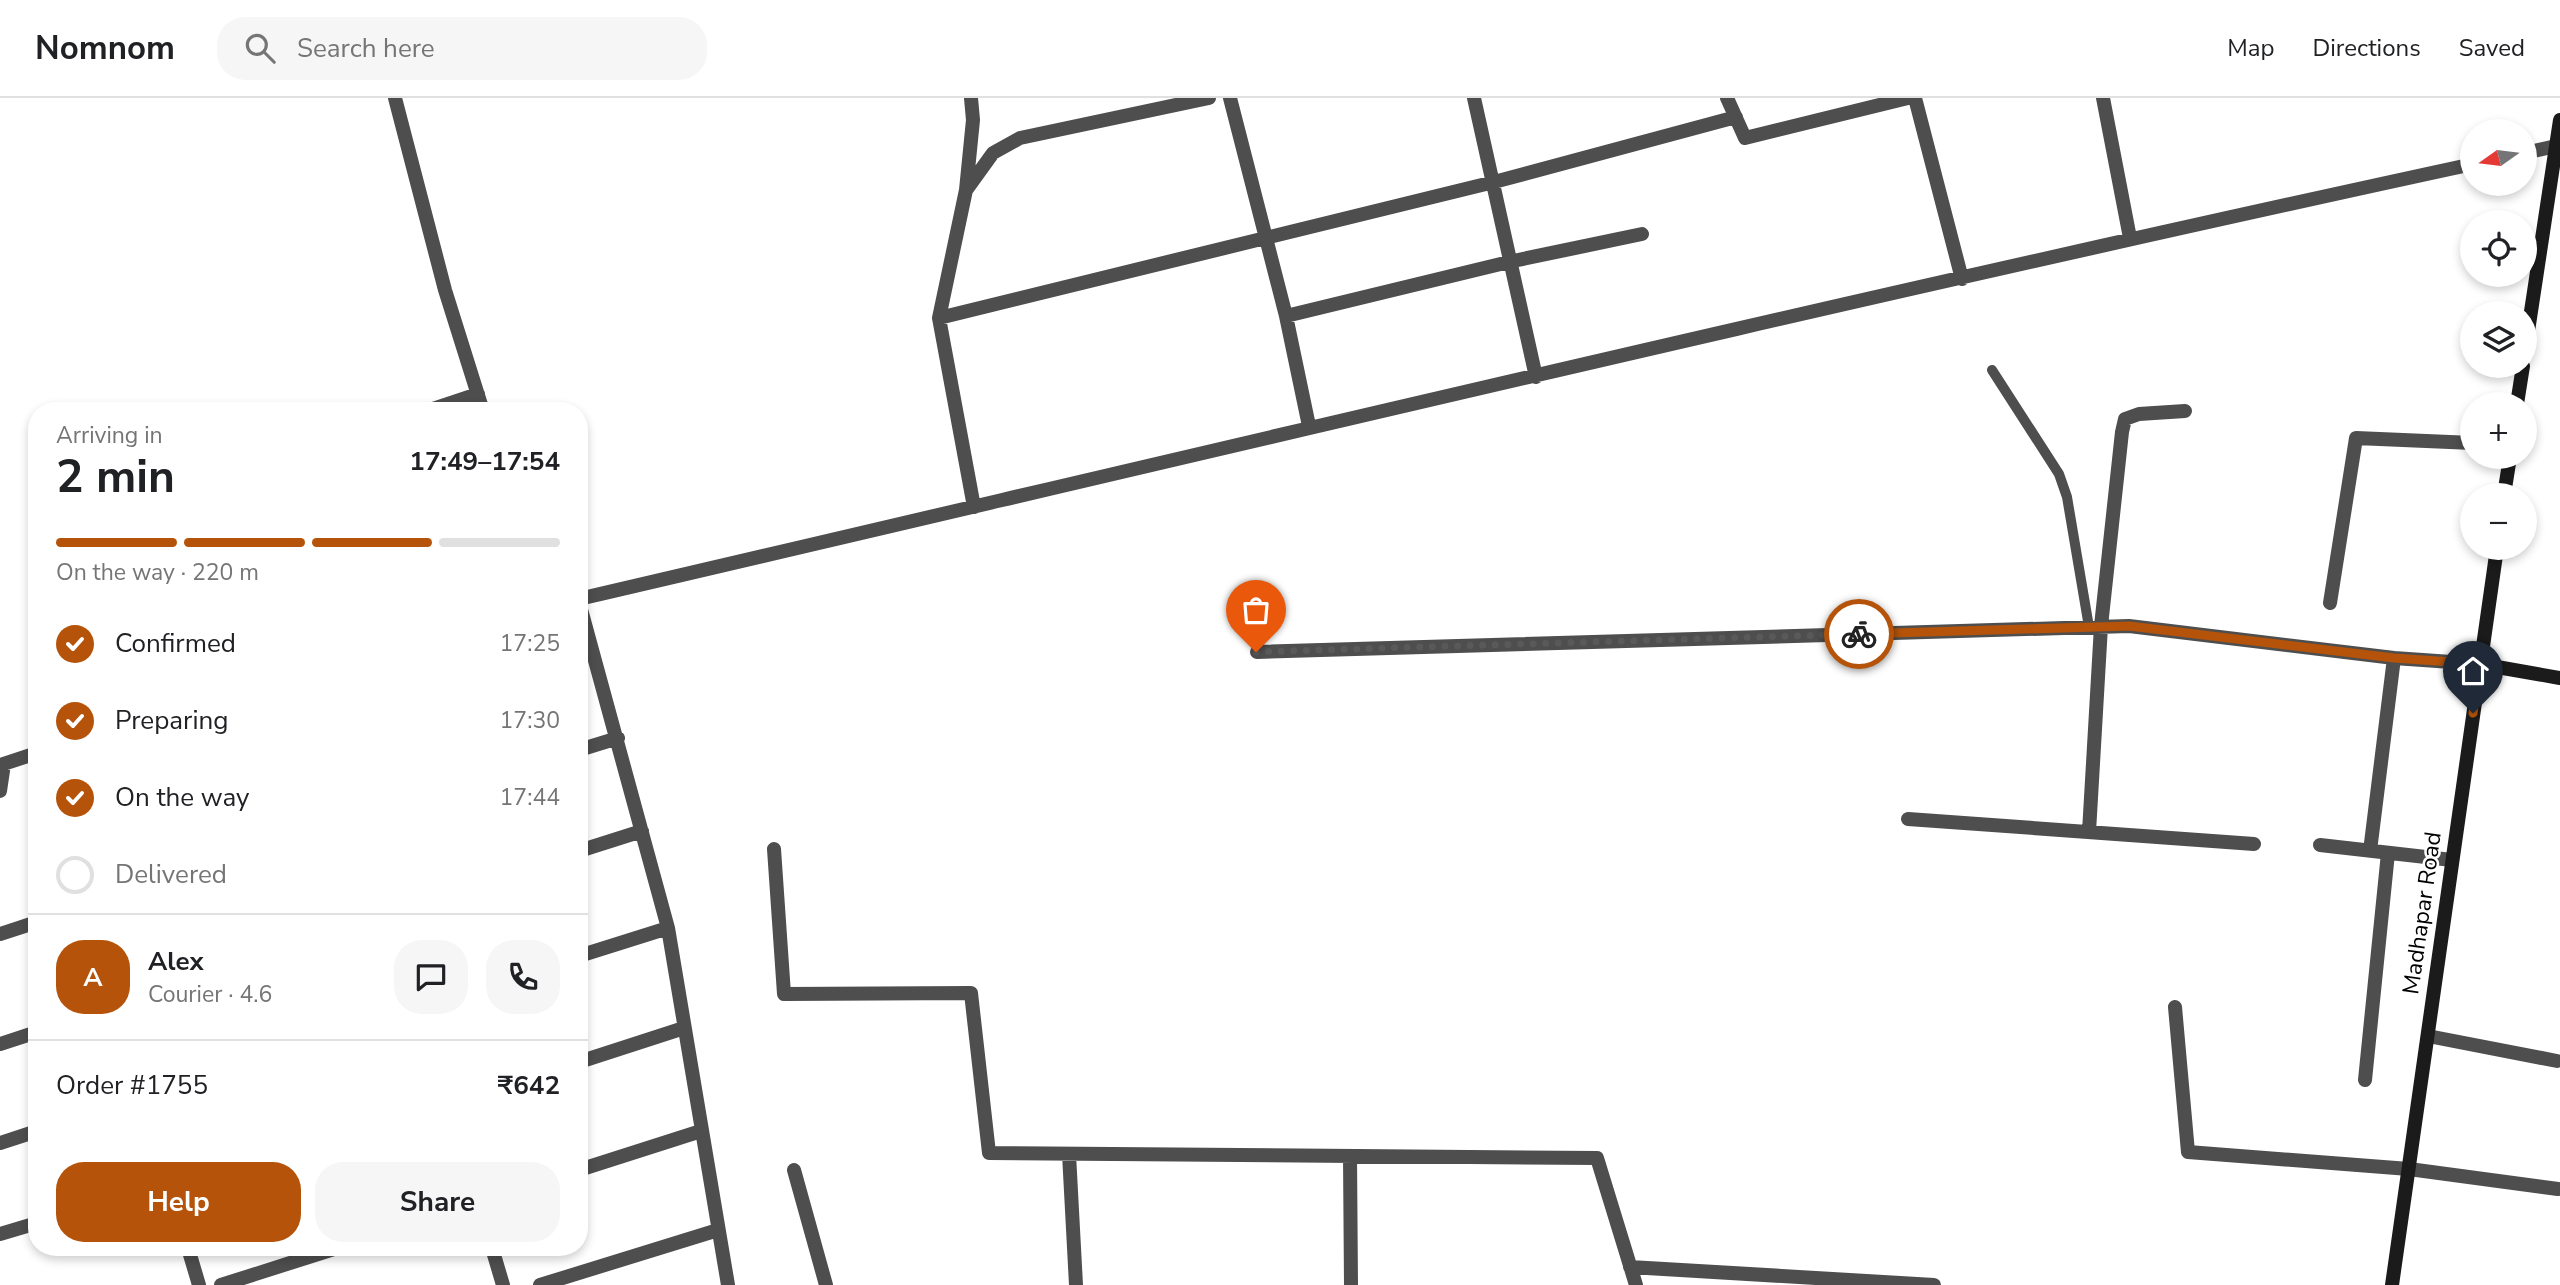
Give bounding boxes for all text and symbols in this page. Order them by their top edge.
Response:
search box [217,17,707,80]
text: Nomnom [35,26,175,71]
icon: search [241,29,279,67]
text: Search here [297,31,435,66]
text: Map [2227,32,2274,64]
text: Directions [2312,32,2421,64]
text: Saved [2459,32,2525,64]
north arrow [2460,119,2538,196]
map controls [2460,119,2537,560]
button: locate [2460,210,2537,287]
button: layers [2460,301,2537,378]
button: + [2460,392,2537,469]
text: Arriving in [56,420,163,451]
text: 17:49–17:54 [409,444,560,479]
text: 2 min [56,445,175,508]
button: − [2460,483,2537,560]
text: On the way · 220 m [56,557,259,588]
pin [1226,580,1286,652]
icon: bag [1237,591,1275,629]
courier [1824,599,1894,669]
icon: bike [1840,615,1878,653]
icon: check [56,625,94,663]
text: Confirmed [115,626,236,661]
text: 17:25 [500,628,560,659]
pin [2443,641,2503,713]
icon: home [2454,652,2492,690]
icon: check [56,702,94,740]
text: Preparing [115,703,228,738]
text: 17:30 [500,705,560,736]
icon: check [56,779,94,817]
text: On the way [115,780,249,815]
text: 17:44 [500,782,560,813]
street label: Madhapar Road [2395,830,2449,996]
text: Delivered [115,857,227,892]
button: chat [394,940,468,1014]
button: phone [486,940,560,1014]
text: Alex [148,944,204,979]
text: A [83,960,103,995]
text: Courier · 4.6 [148,979,272,1010]
text: Order #1755 [56,1068,208,1103]
text: ₹642 [498,1068,560,1103]
button: Help [56,1162,301,1242]
button: Share [315,1162,560,1242]

